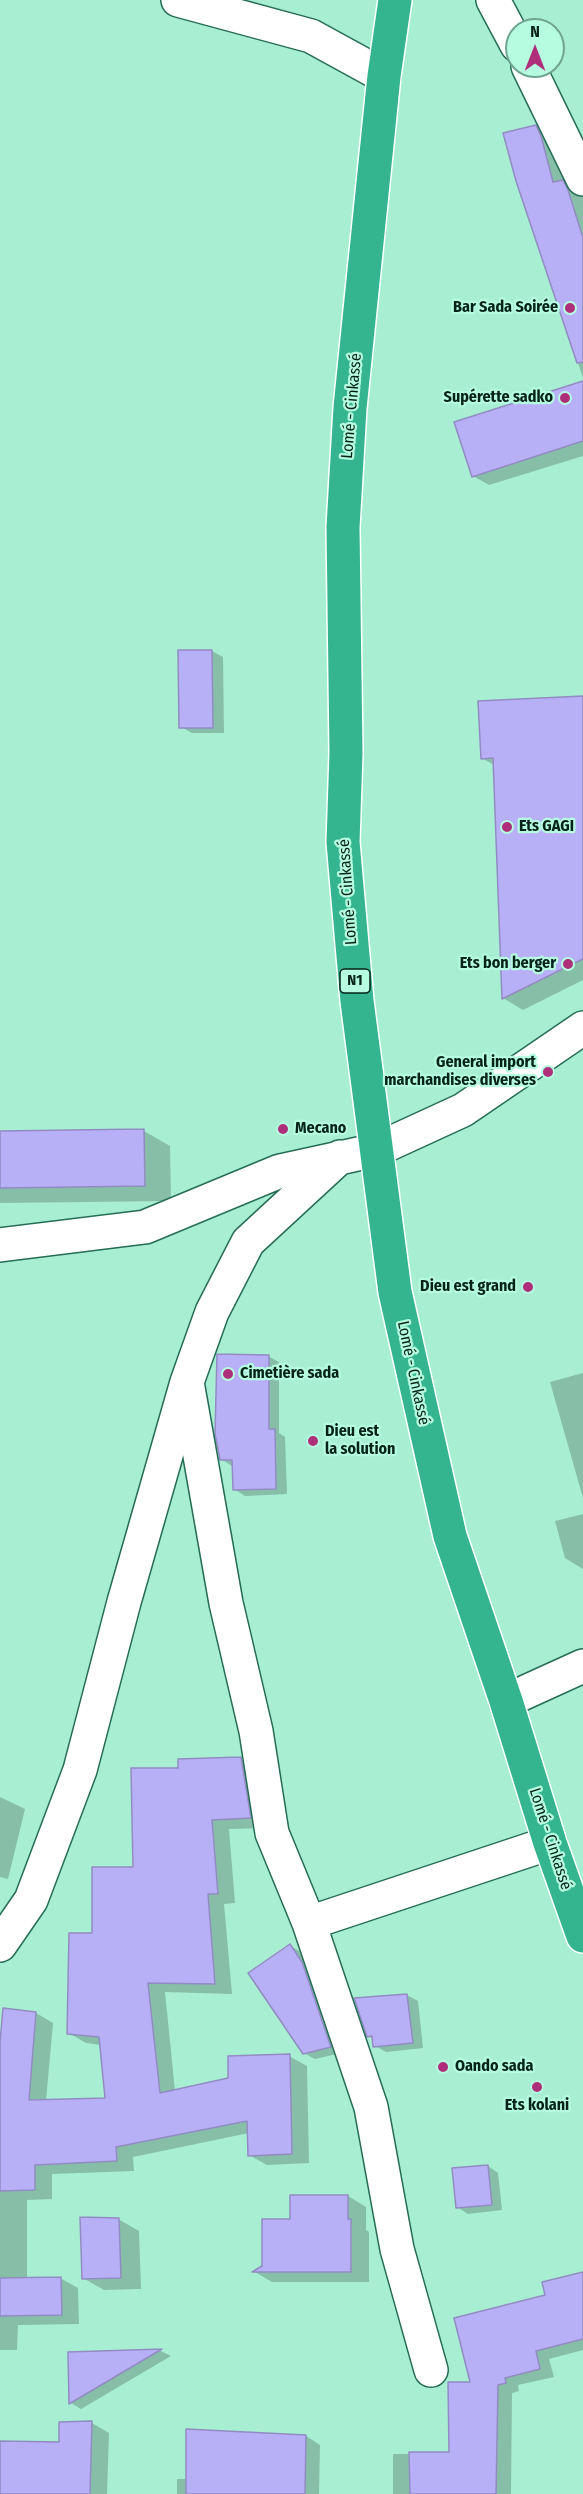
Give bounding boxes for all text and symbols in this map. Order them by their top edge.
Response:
north arrow [505,18,565,78]
text: N [530,22,540,41]
place label: Bar Sada Soirée [453,298,558,318]
marker: Bar Sada Soirée [563,301,577,315]
street label: Lomé - Cinkassé [338,353,366,459]
place label: Supérette sadko [444,388,553,408]
marker: Supérette sadko [558,391,572,405]
place label: Ets GAGI [519,817,574,837]
marker: Ets GAGI [500,820,514,834]
street label: Lomé - Cinkassé [335,839,361,945]
place label: Ets bon berger [460,954,556,974]
marker: Ets bon berger [561,957,575,971]
road number: N1 [340,969,370,993]
place label: General import marchandises diverses [384,1053,536,1091]
marker: General import marchandises diverses [541,1065,555,1079]
place label: Mecano [295,1119,346,1139]
marker: Mecano [276,1122,290,1136]
place label: Dieu est grand [420,1277,516,1297]
marker: Dieu est grand [521,1280,535,1294]
street label: Lomé - Cinkassé [393,1319,433,1427]
place label: Cimetière sada [240,1364,339,1384]
marker: Cimetière sada [221,1367,235,1381]
place label: Dieu est la solution [325,1422,395,1460]
marker: Dieu est la solution [306,1434,320,1448]
street label: Lomé - Cinkassé [525,1786,575,1892]
place label: Oando sada [455,2057,533,2077]
marker: Oando sada [436,2060,450,2074]
marker: Ets kolani [530,2080,544,2094]
place label: Ets kolani [505,2096,569,2116]

